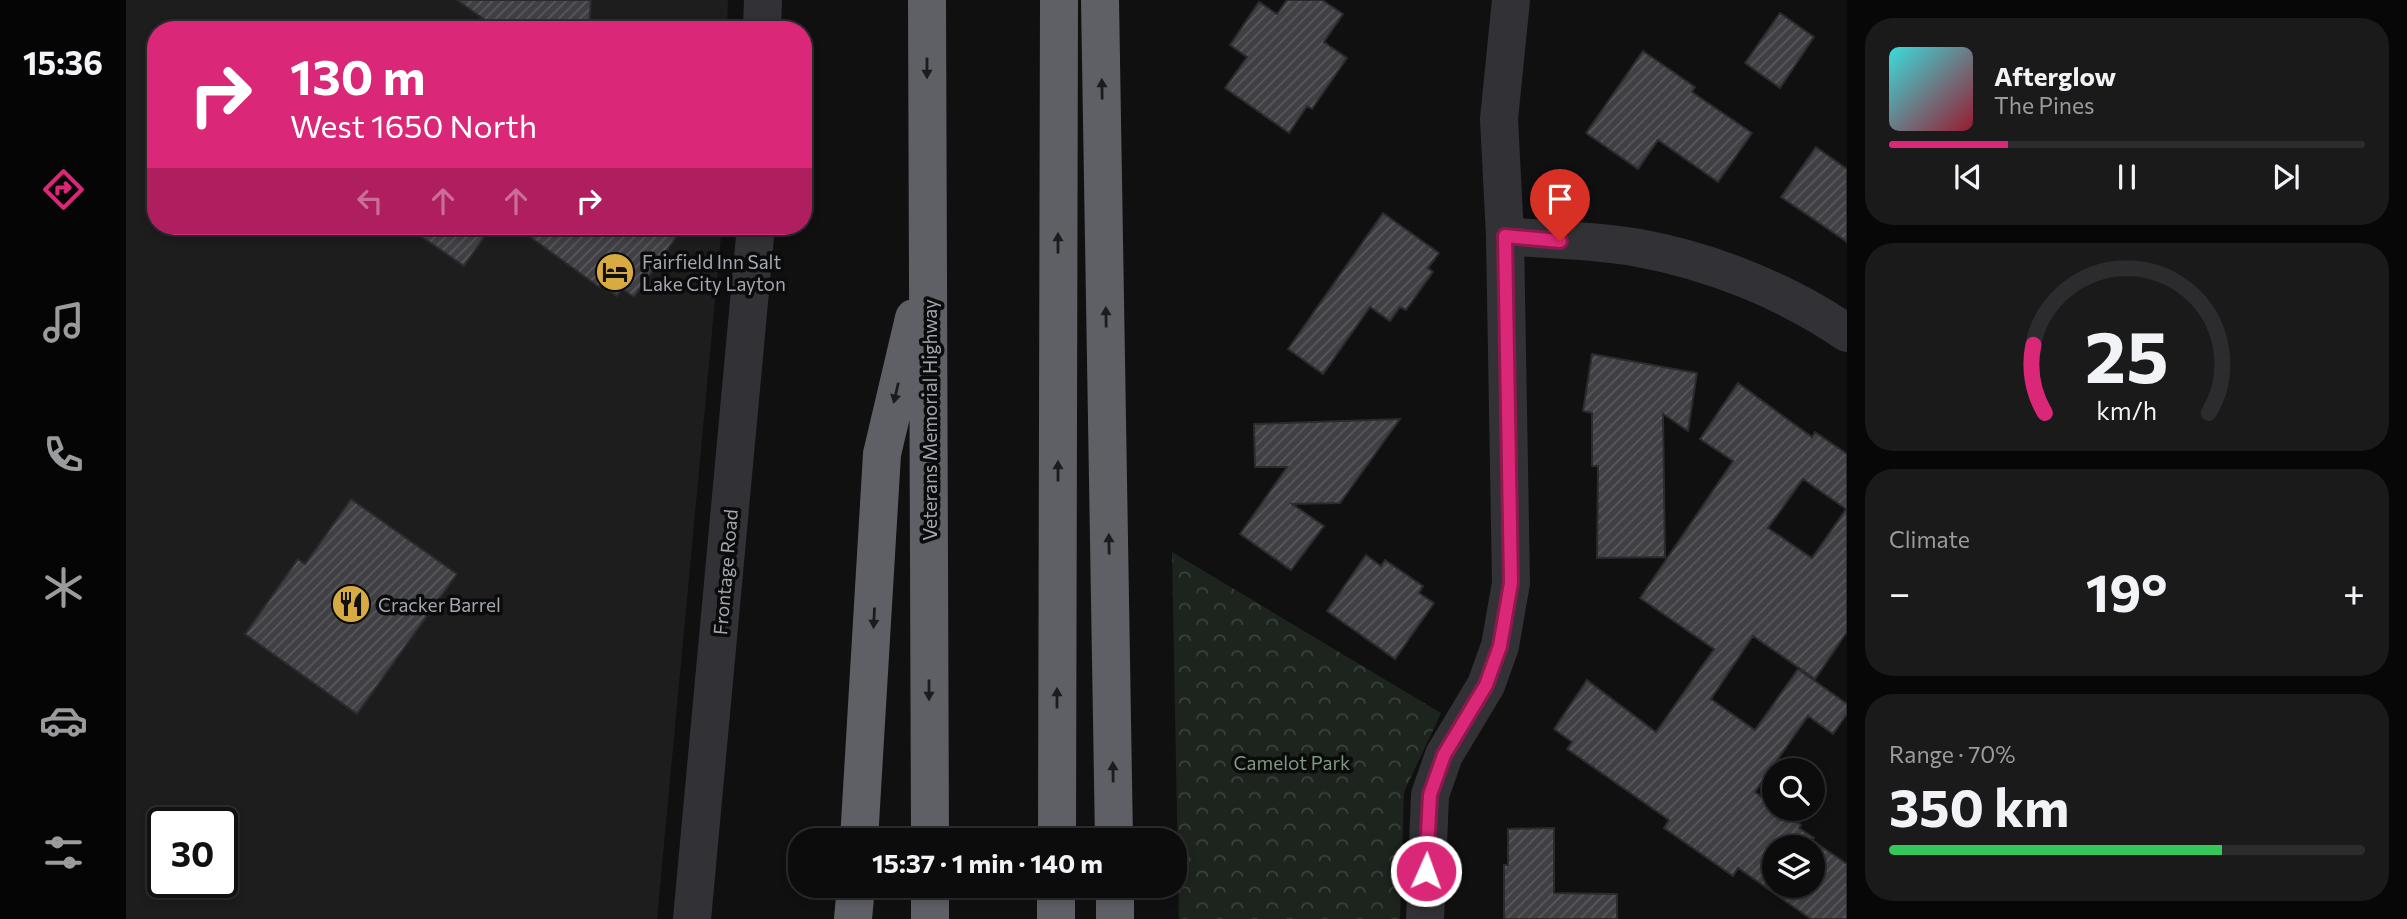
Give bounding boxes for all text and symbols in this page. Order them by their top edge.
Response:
text: 15:36 [23,42,103,82]
text: 130 m [290,45,425,105]
icon: right [175,49,266,140]
one-way arrow [921,57,933,79]
text: Afterglow [1994,60,2116,91]
one-way arrow [1096,78,1107,100]
text: The Pines [1994,91,2095,119]
text: West 1650 North [290,105,537,145]
icon: previous [1949,158,1987,196]
icon: pause [2108,158,2146,196]
icon: next [2267,158,2305,196]
icon: directions [39,165,88,214]
pin [1530,169,1590,241]
icon: arrive [1541,180,1579,218]
icon: left [351,182,389,220]
icon: ahead [424,182,462,220]
icon: ahead [497,182,535,220]
icon: right [570,182,608,220]
one-way arrow [1052,232,1064,254]
place label: Fairfield Inn Salt Lake City Layton [642,250,786,295]
hotel icon: Fairfield Inn Salt Lake City Layton [594,251,636,293]
icon: music [39,298,88,347]
street label: Veterans Memorial Highway [918,299,941,541]
one-way arrow [1100,306,1112,328]
text: 25 [2085,309,2169,398]
one-way arrow [891,382,902,404]
text: km/h [2097,395,2157,425]
icon: phone [39,430,88,479]
one-way arrow [1052,460,1063,482]
street label: Frontage Road [708,508,742,636]
text: Climate [1889,525,1970,553]
one-way arrow [1103,533,1115,555]
text: 19° [2086,559,2167,623]
icon: climate [39,563,88,612]
text: − [1889,568,1911,615]
text: + [2343,568,2365,615]
restaurant icon: Cracker Barrel [330,583,372,625]
place label: Cracker Barrel [378,593,501,616]
one-way arrow [868,608,879,630]
one-way arrow [923,680,935,702]
one-way arrow [1051,687,1063,709]
icon: car [39,696,88,745]
text: Range · 70% [1889,740,2016,768]
park label: Camelot Park [1234,751,1350,774]
map controls [1762,758,1825,898]
button: search [1762,758,1825,821]
one-way arrow [1107,761,1119,783]
text: 350 km [1889,774,2069,838]
speed limit sign: 30 [147,807,238,898]
icon: filters [39,828,88,877]
position arrow [1389,834,1463,908]
button: layers [1762,835,1825,898]
text: 15:37 · 1 min · 140 m [872,847,1103,878]

